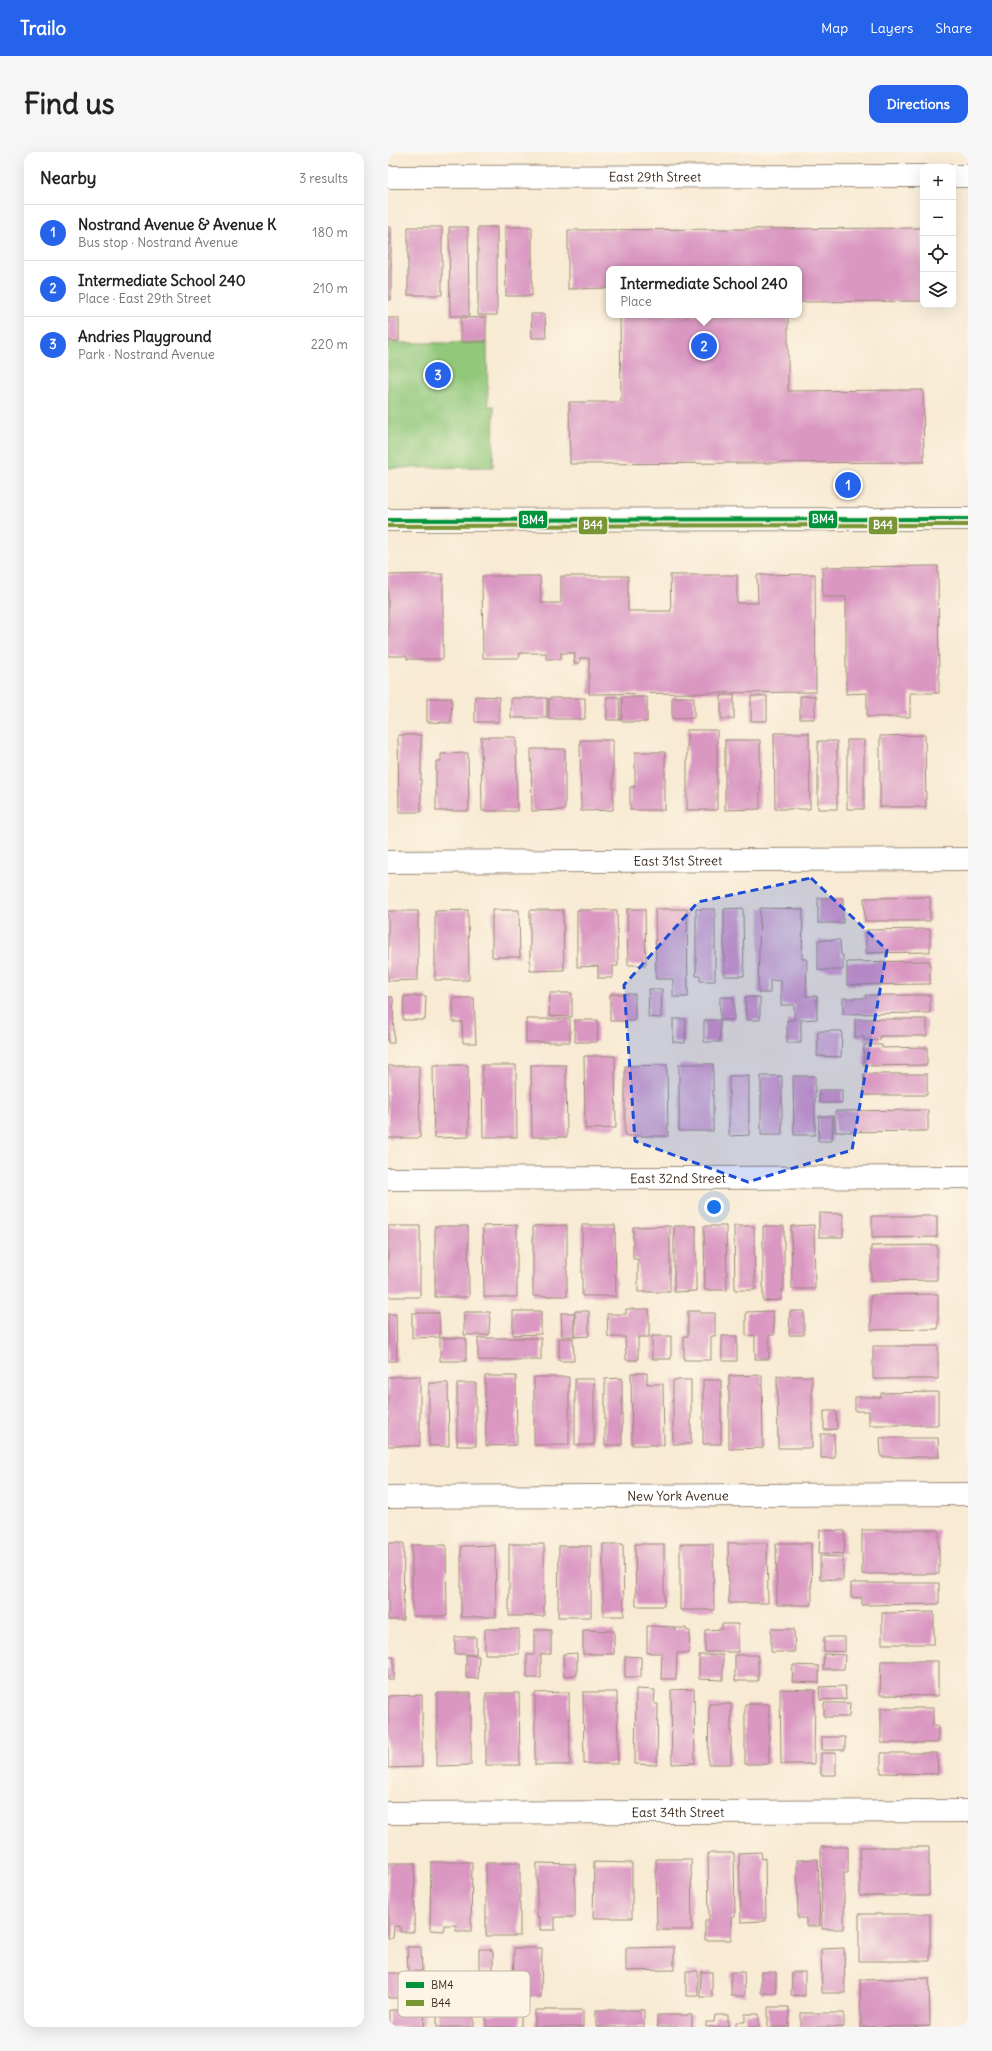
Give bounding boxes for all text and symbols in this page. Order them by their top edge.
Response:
text: Trailo [20,16,66,40]
text: Map [821,19,848,37]
text: Layers [870,19,913,37]
text: Share [935,19,972,37]
button: Directions [869,85,968,123]
text: Find us [24,86,115,122]
map controls [920,164,956,308]
button: + [920,164,956,200]
text: Nearby [40,167,96,189]
street label: East 29th Street [609,168,702,185]
text: 3 results [299,170,348,187]
button: − [920,200,956,236]
text: Nostrand Avenue & Avenue K [78,215,276,234]
text: 1 [50,224,56,241]
text: 180 m [312,224,348,241]
text: Bus stop · Nostrand Avenue [78,234,238,251]
button: locate [920,236,956,272]
popup [606,266,802,318]
text: Intermediate School 240 [78,271,246,290]
button: layers [920,272,956,308]
text: Intermediate School 240 [620,274,788,293]
text: 2 [49,280,57,297]
text: 210 m [313,280,348,297]
text: Place · East 29th Street [78,290,211,307]
text: Place [620,293,652,310]
text: Andries Playground [78,327,212,346]
pin: 2 [691,331,717,361]
text: 3 [49,336,57,353]
text: 220 m [311,336,348,353]
text: Park · Nostrand Avenue [78,346,215,363]
pin: 3 [425,360,451,390]
pin: 1 [835,470,861,500]
line badge: BM4 [518,510,548,529]
line badge: BM4 [808,510,838,529]
text: BM4 [812,512,835,526]
text: BM4 [522,513,545,527]
line badge: B44 [578,516,608,535]
line badge: B44 [868,516,898,535]
text: B44 [583,518,604,532]
text: B44 [873,518,894,532]
street label: East 31st Street [633,852,723,869]
street label: East 32nd Street [630,1169,727,1187]
your location [704,1197,724,1217]
street label: New York Avenue [627,1487,729,1504]
street label: East 34th Street [631,1803,725,1821]
legend [398,1971,530,2017]
text: BM4 [431,1978,454,1992]
text: B44 [431,1996,451,2010]

